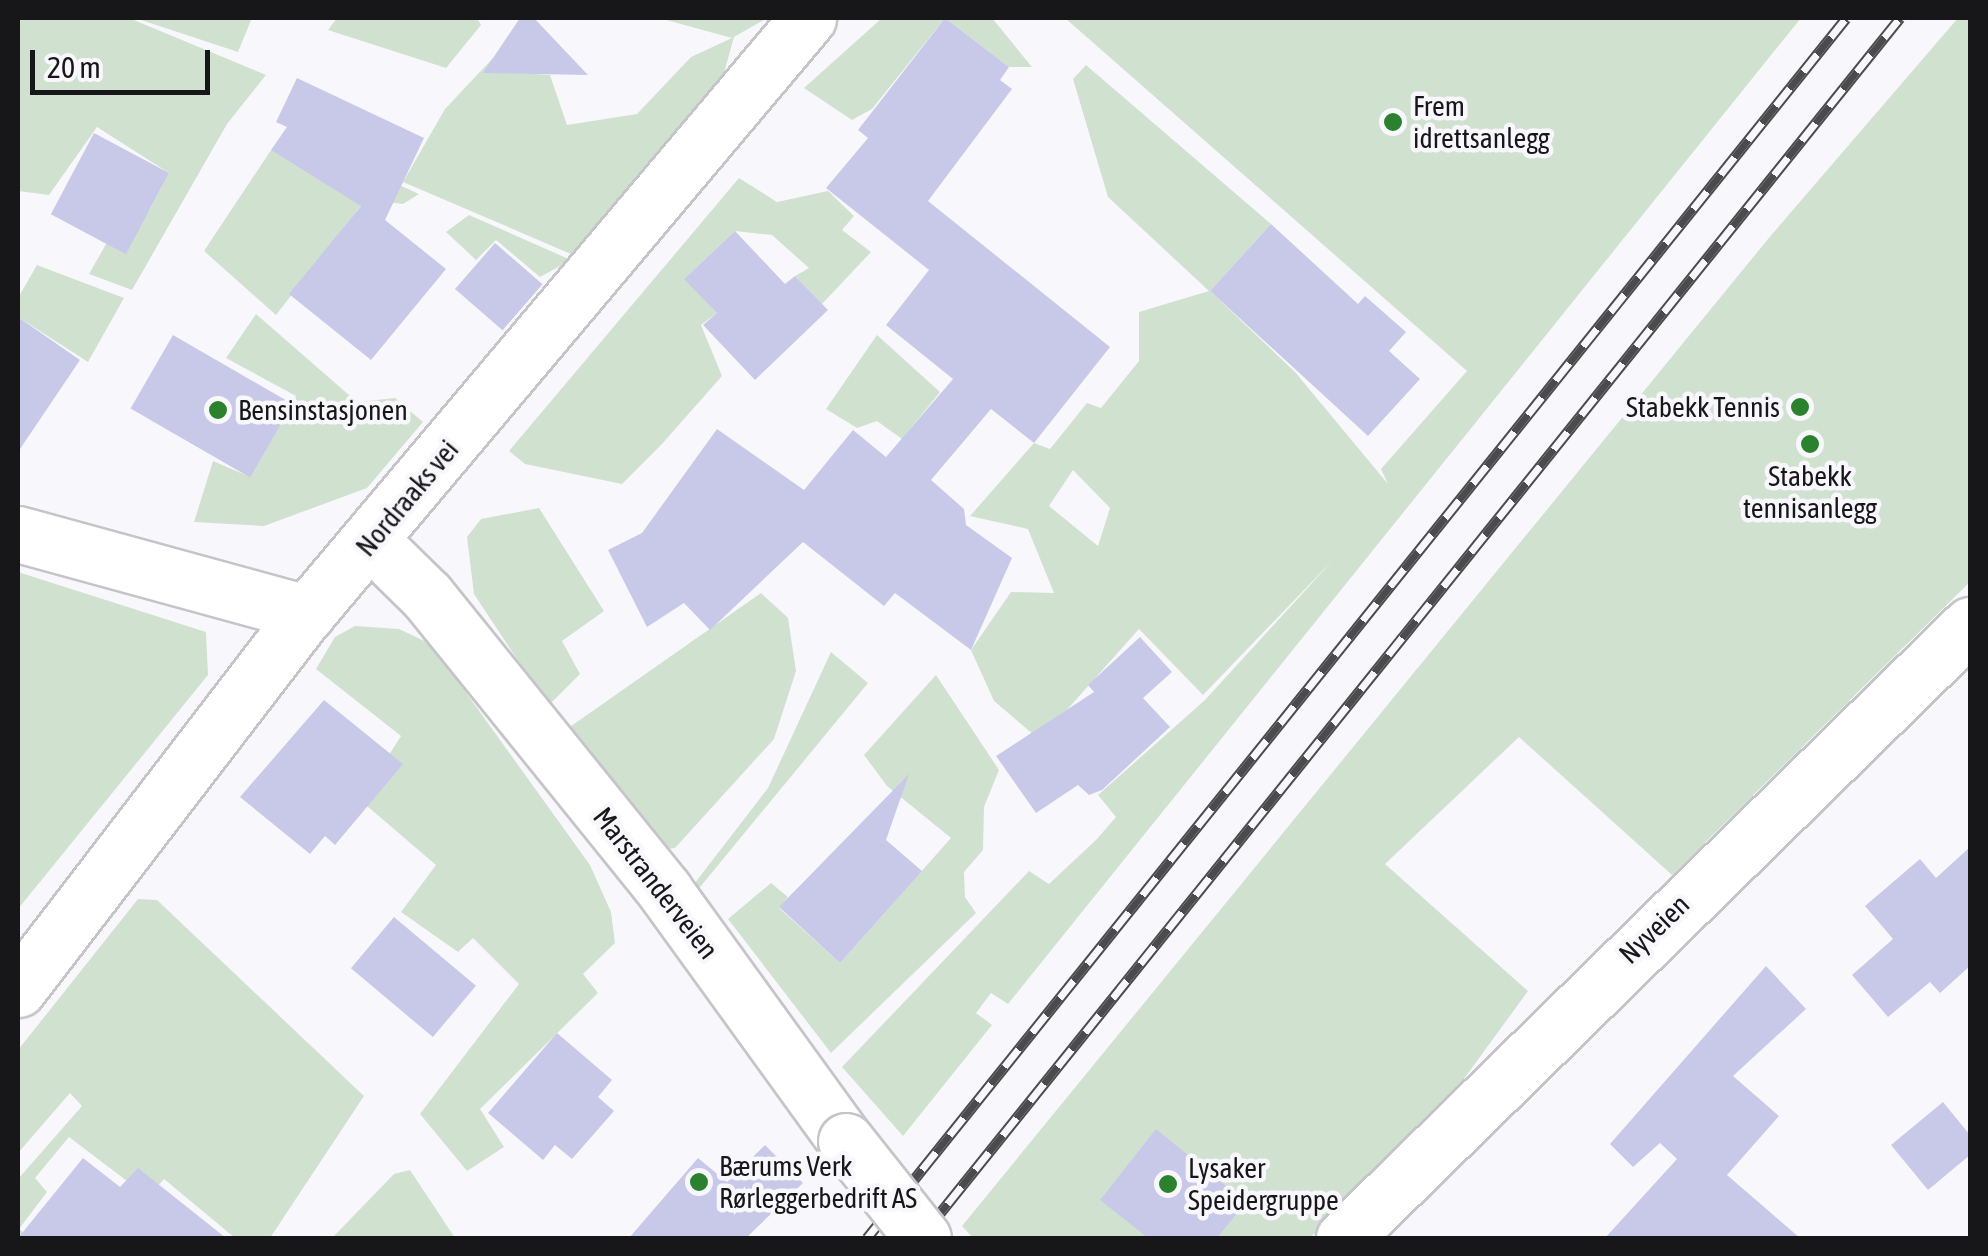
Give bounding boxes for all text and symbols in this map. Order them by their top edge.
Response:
scale bar [35,30,215,92]
text: 20 m [47,50,101,84]
place label: Frem idrettsanlegg [1413,89,1550,155]
marker: Frem idrettsanlegg [1382,111,1404,133]
place label: Stabekk Tennis [1626,390,1780,424]
place label: Bensinstasjonen [238,393,408,427]
marker: Stabekk Tennis [1789,396,1811,418]
marker: Bensinstasjonen [207,399,229,421]
street label: Nordraaks vei [349,433,465,563]
marker: Stabekk tennisanlegg [1799,433,1821,455]
place label: Stabekk tennisanlegg [1743,459,1877,525]
street label: Marstranderveien [586,800,726,966]
street label: Nyveien [1612,887,1696,971]
place label: Bærums Verk Rørleggerbedrift AS [719,1149,917,1215]
place label: Lysaker Speidergruppe [1188,1151,1339,1217]
marker: Bærums Verk Rørleggerbedrift AS [688,1171,710,1193]
marker: Lysaker Speidergruppe [1157,1173,1179,1195]

